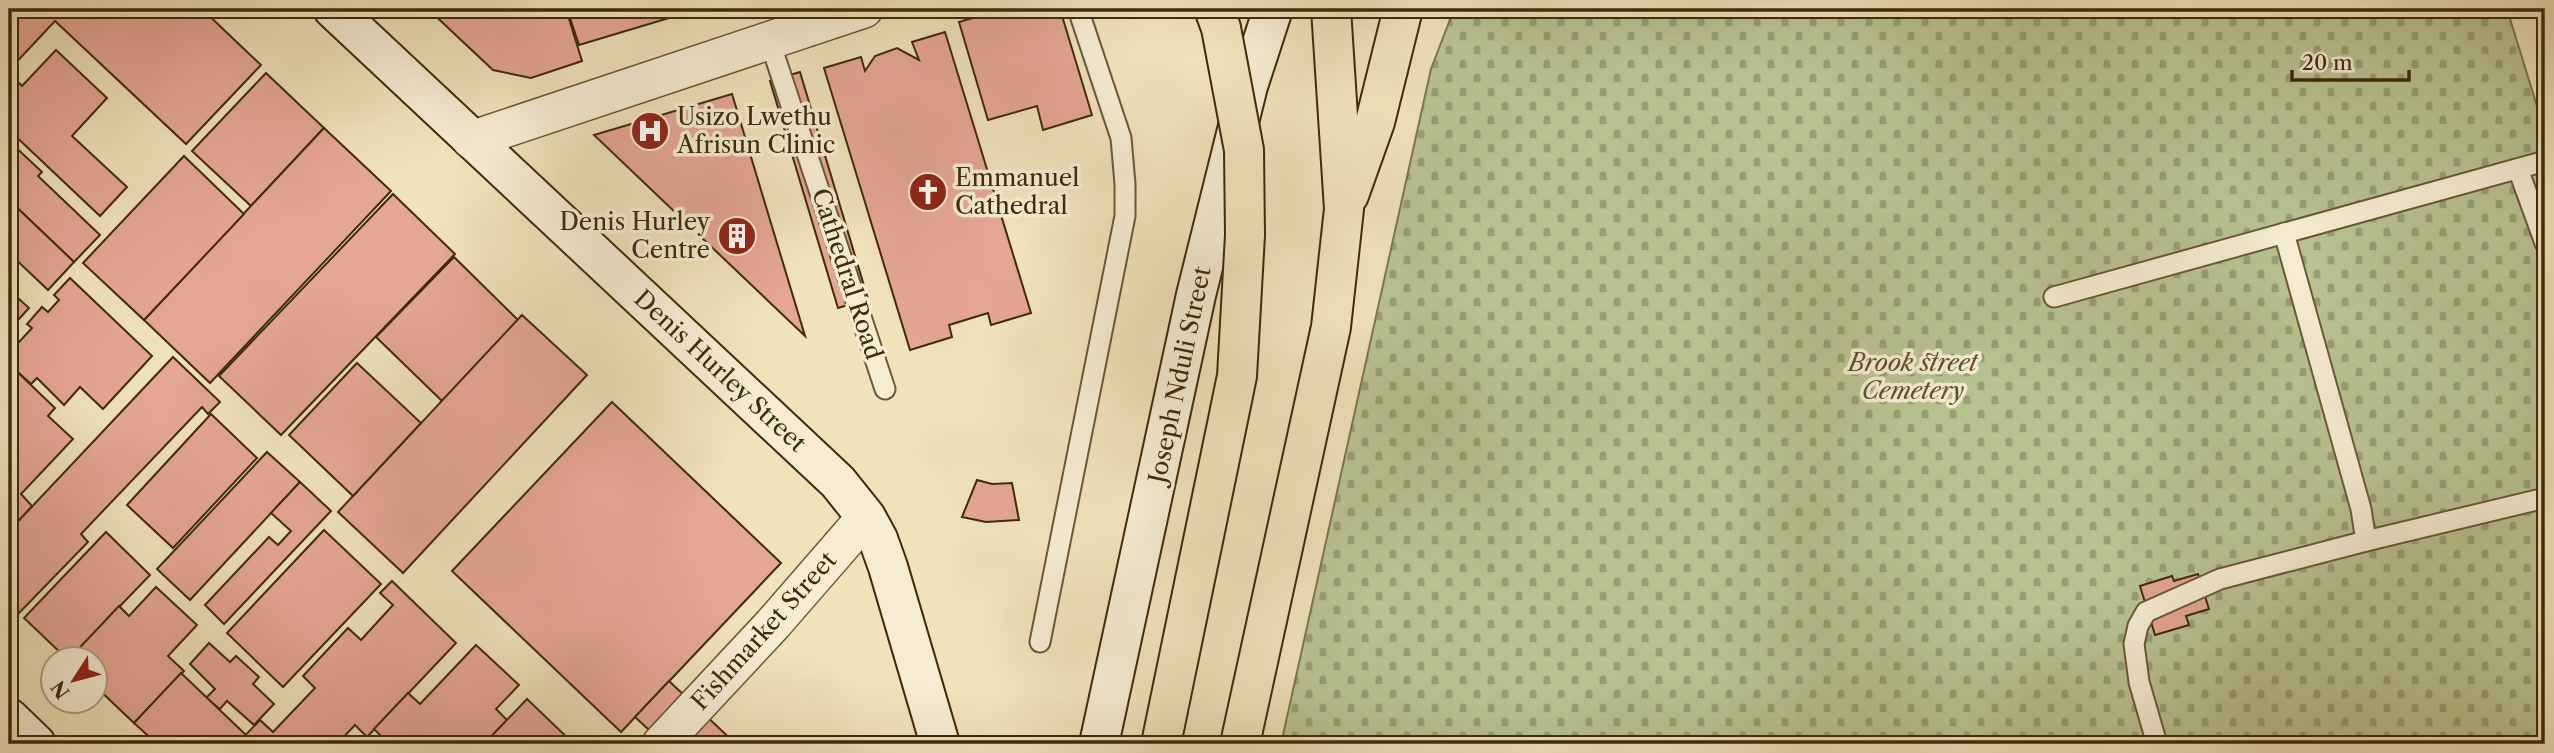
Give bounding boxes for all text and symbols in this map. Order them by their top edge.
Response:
scale bar [2292,38,2409,82]
text: 20 m [2302,50,2353,75]
place label: Usizo Lwethu Afrisun Clinic [676,102,835,159]
hospital icon: Usizo Lwethu Afrisun Clinic [629,110,671,152]
place label: Emmanuel Cathedral [955,163,1079,220]
church icon: Emmanuel Cathedral [907,171,949,213]
street label: Cathedral Road [806,185,889,363]
place label: Denis Hurley Centre [559,207,711,264]
building icon: Denis Hurley Centre [716,215,758,257]
street label: Joseph Nduli Street [1142,264,1217,490]
street label: Denis Hurley Street [628,284,813,458]
park label: Brook street Cemetery [1846,348,1979,405]
street label: Fishmarket Street [685,545,843,716]
north arrow [38,644,108,714]
text: N [46,676,75,703]

